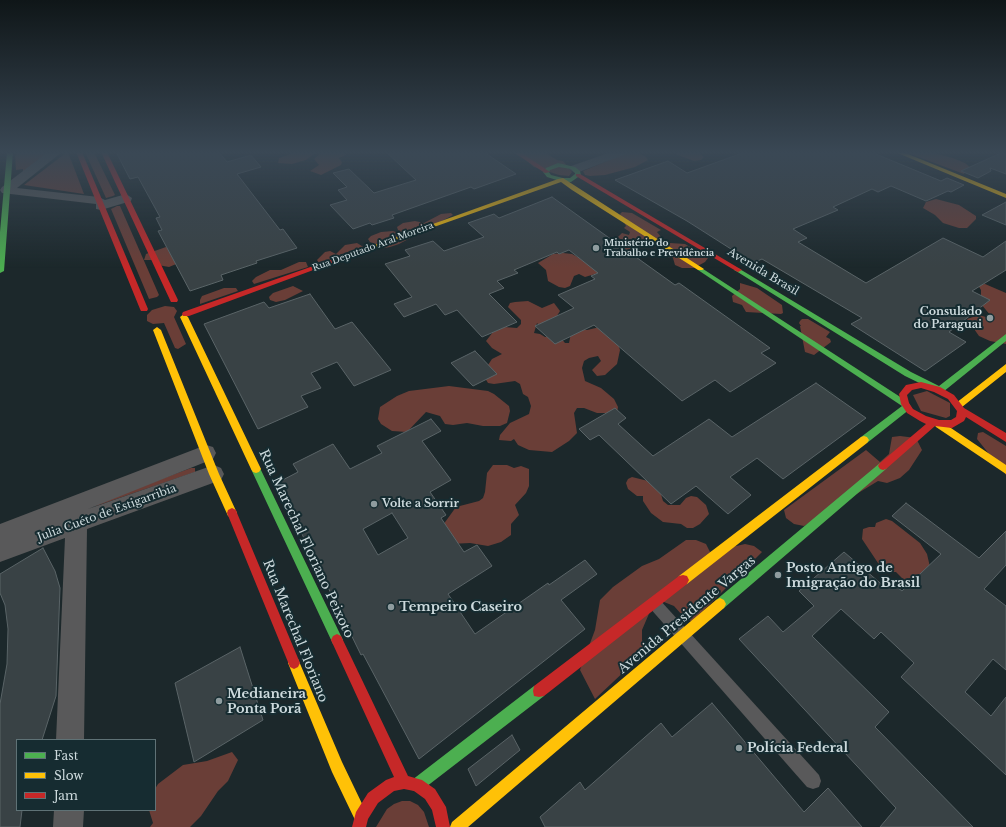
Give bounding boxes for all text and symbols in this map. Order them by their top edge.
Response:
street label: Rua Deputado Aral Moreira [311,220,435,274]
place label: Ministério do Trabalho e Previdência [604,238,714,259]
marker: Ministério do Trabalho e Previdência [591,243,601,253]
street label: Avenida Brasil [725,246,801,298]
place label: Consulado do Paraguai [914,305,982,331]
marker: Consulado do Paraguai [985,313,995,323]
street label: Rua Marechal Floriano Peixoto [255,447,357,641]
street label: Julia Cuéto de Estigarribia [36,482,178,544]
place label: Volte a Sorrir [382,497,459,511]
marker: Volte a Sorrir [369,499,379,509]
street label: Avenida Presidente Vargas [615,553,759,677]
street label: Rua Marechal Floriano [259,557,331,705]
place label: Posto Antigo de Imigração do Brasil [786,560,920,591]
marker: Posto Antigo de Imigração do Brasil [773,570,783,580]
place label: Tempeiro Caseiro [399,599,522,615]
marker: Tempeiro Caseiro [386,602,396,612]
place label: Medianeira Ponta Porã [227,686,306,717]
marker: Medianeira Ponta Porã [214,696,224,706]
legend [16,739,156,811]
place label: Polícia Federal [747,740,848,756]
marker: Polícia Federal [734,743,744,753]
text: Fast [54,748,78,763]
text: Slow [54,768,83,783]
text: Jam [54,788,78,803]

